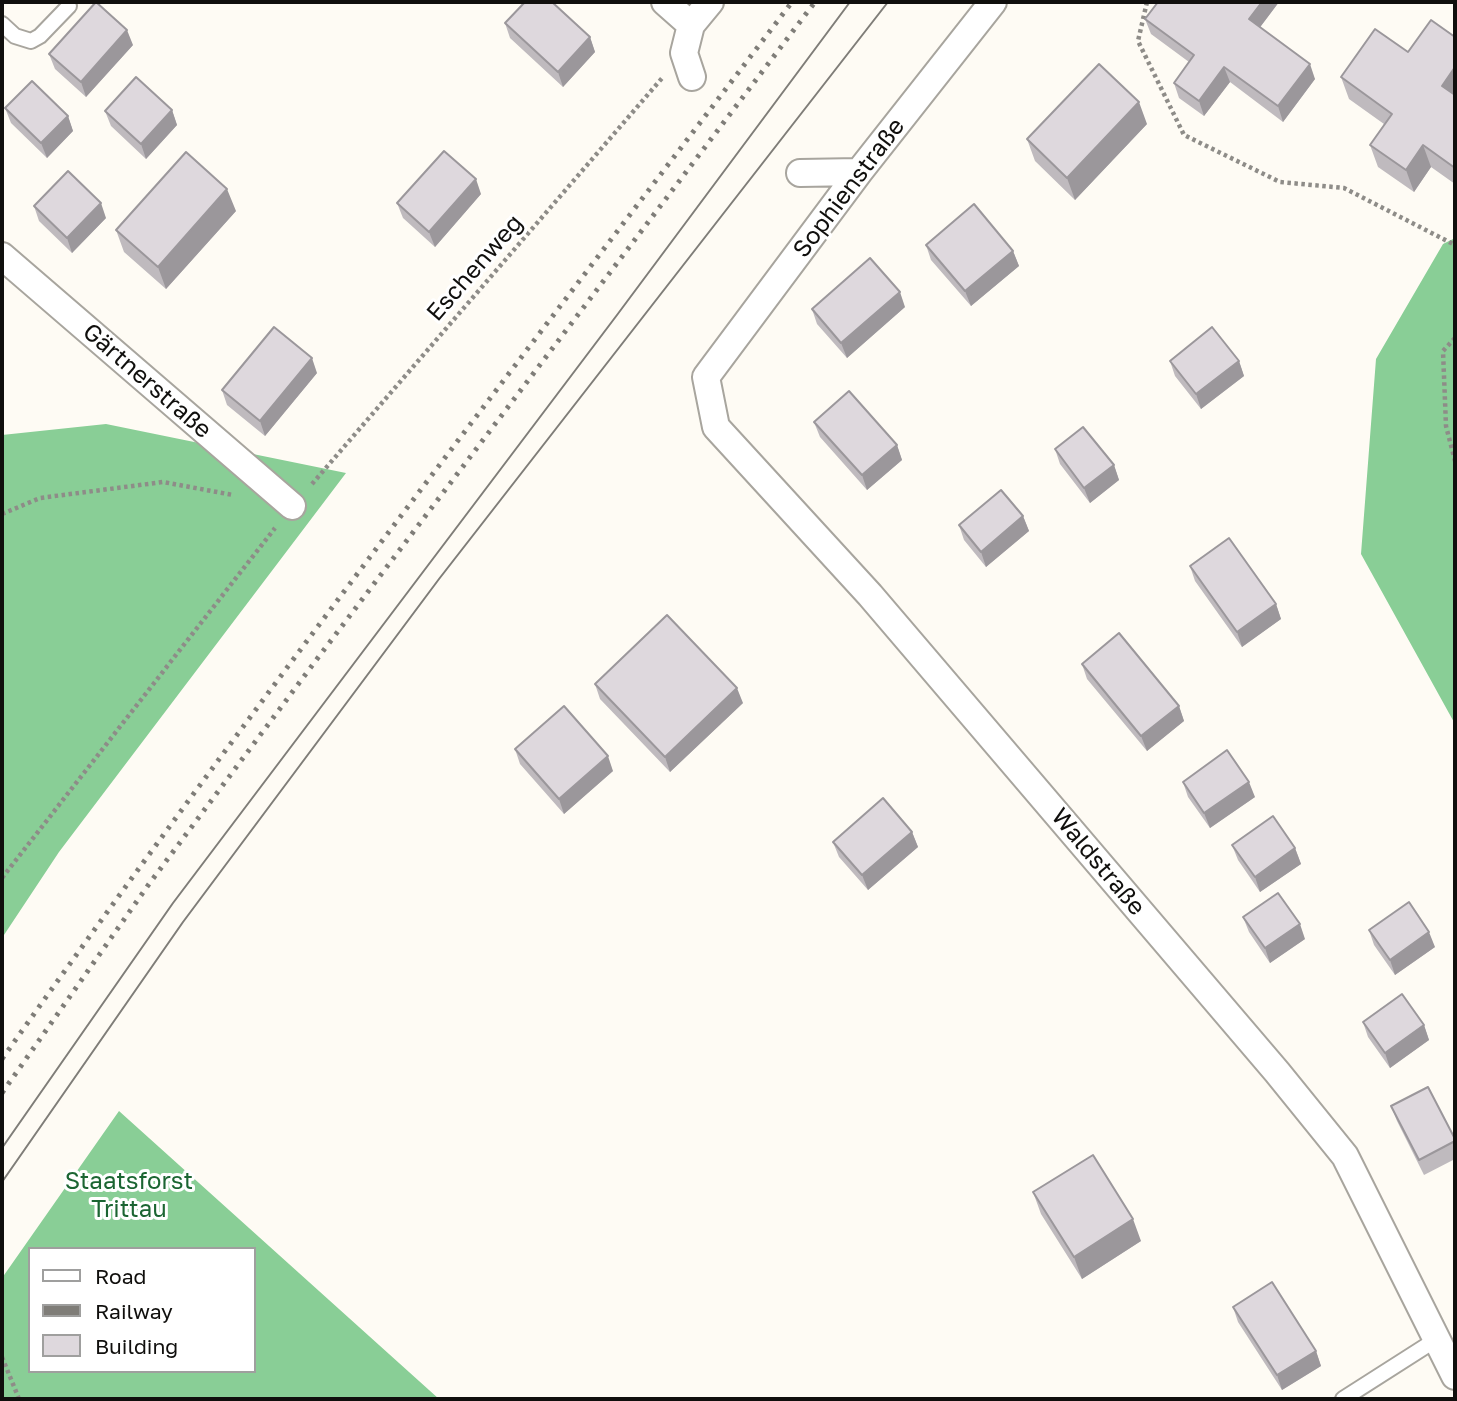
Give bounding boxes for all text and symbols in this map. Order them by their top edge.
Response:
street label: Sophienstraße [787,113,911,263]
street label: Eschenweg [421,209,529,327]
street label: Gärtnerstraße [77,317,217,445]
street label: Waldstraße [1045,803,1151,921]
park label: Staatsforst Trittau [65,1167,193,1223]
legend [28,1247,256,1373]
text: Road [95,1263,146,1289]
text: Railway [95,1298,173,1324]
text: Building [95,1333,178,1359]

